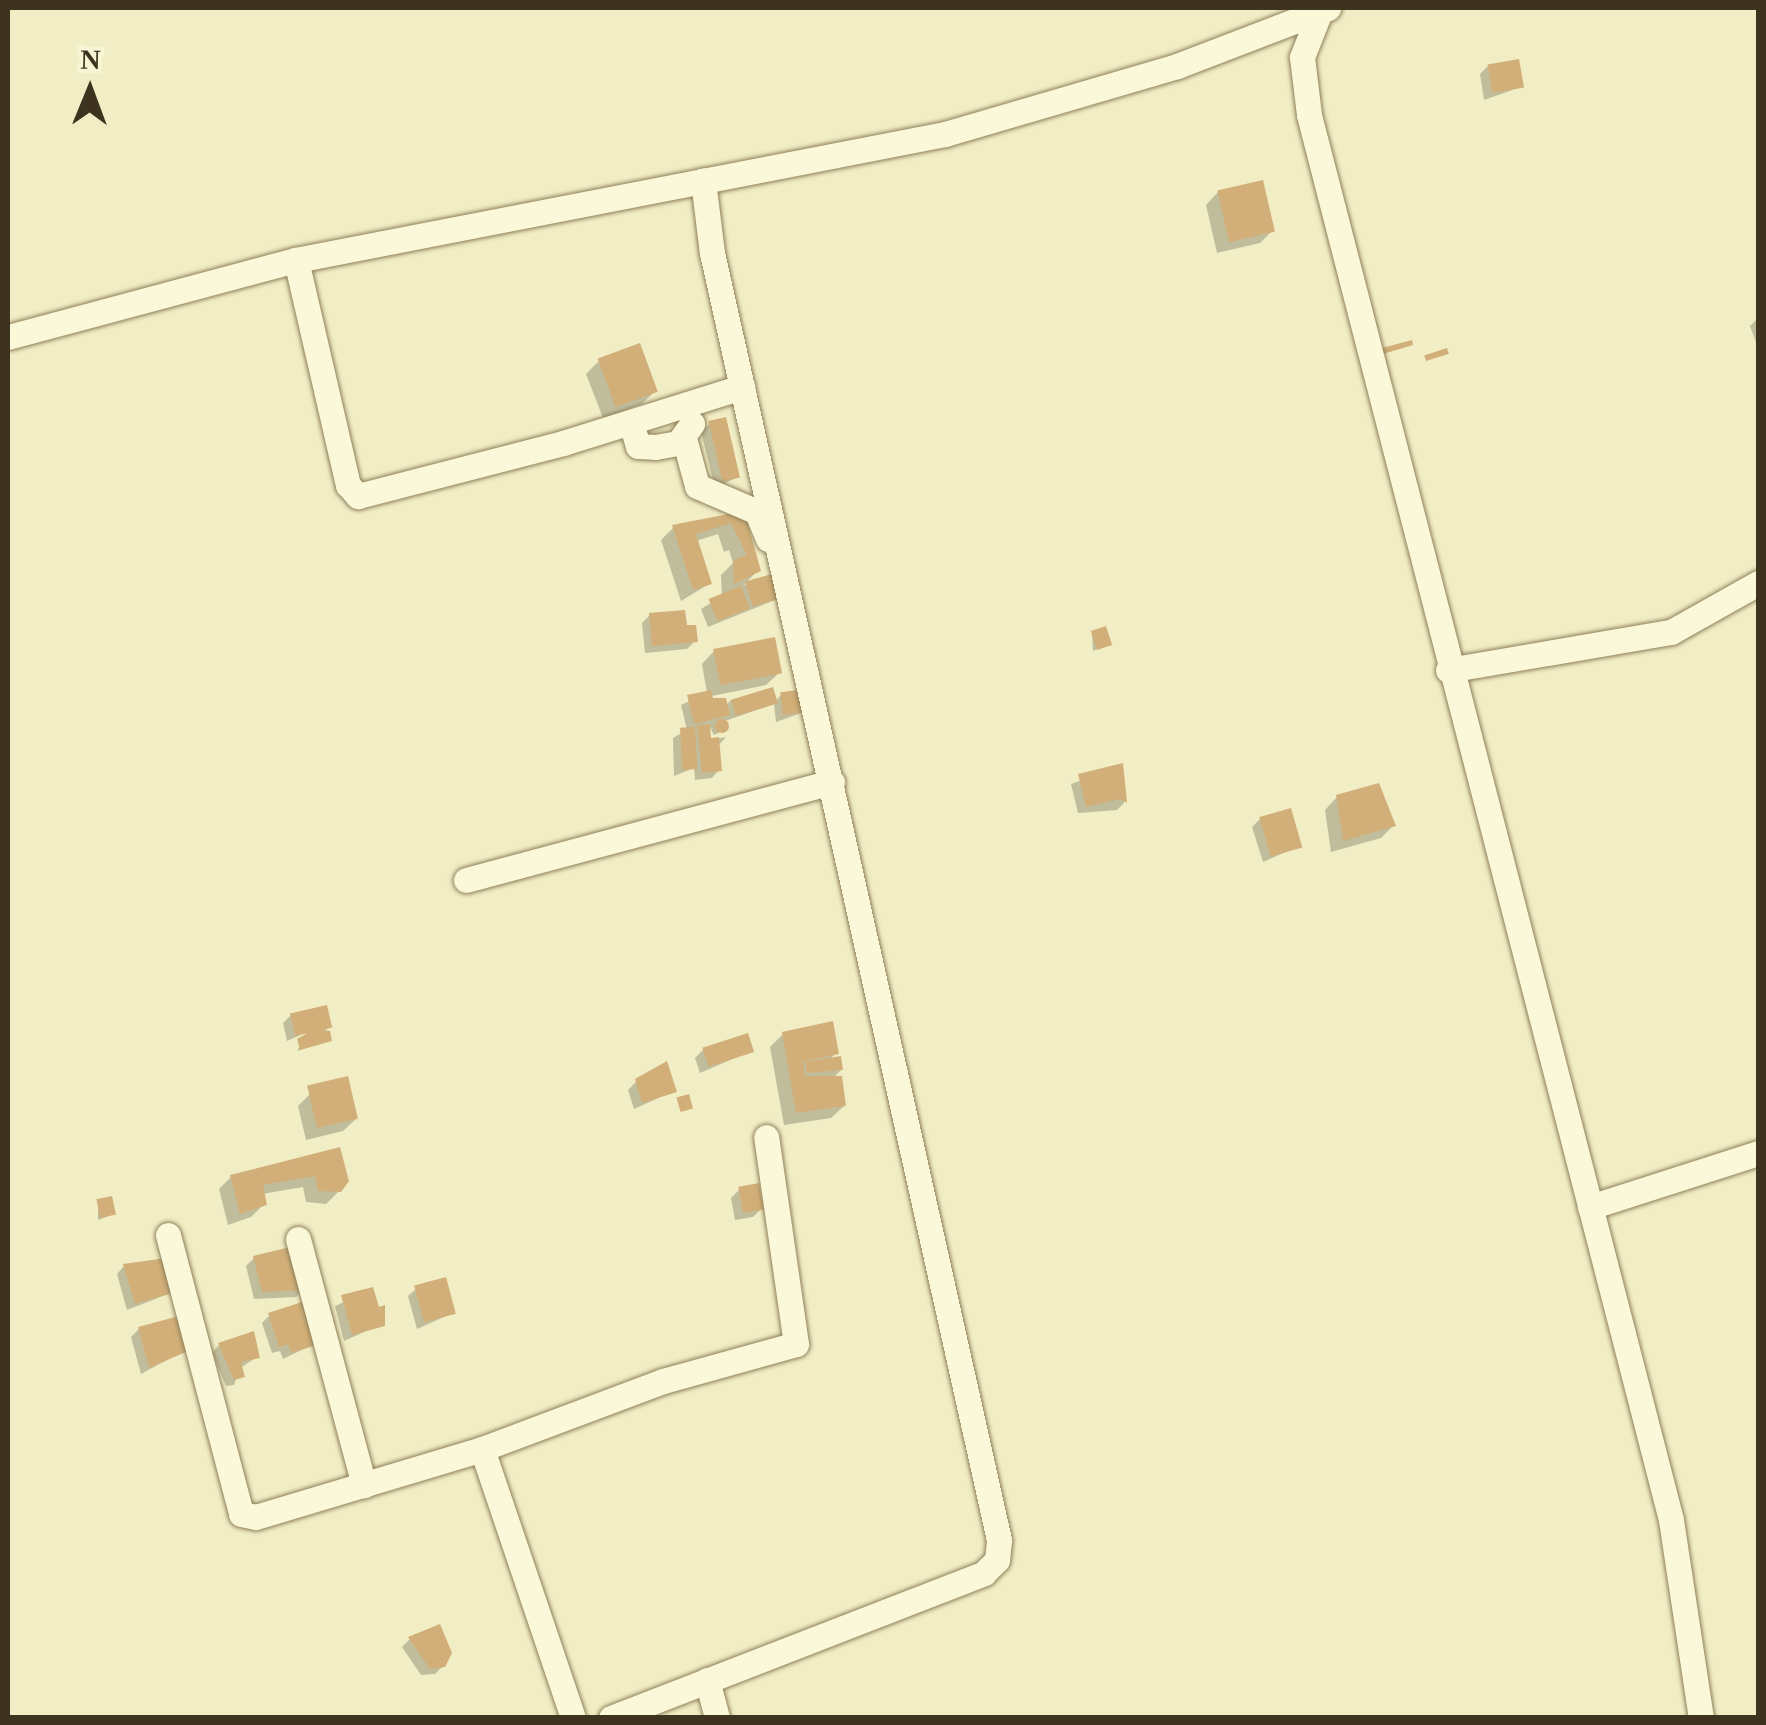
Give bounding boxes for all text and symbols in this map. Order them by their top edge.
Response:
north arrow [40,40,140,140]
text: N [80,44,101,75]

